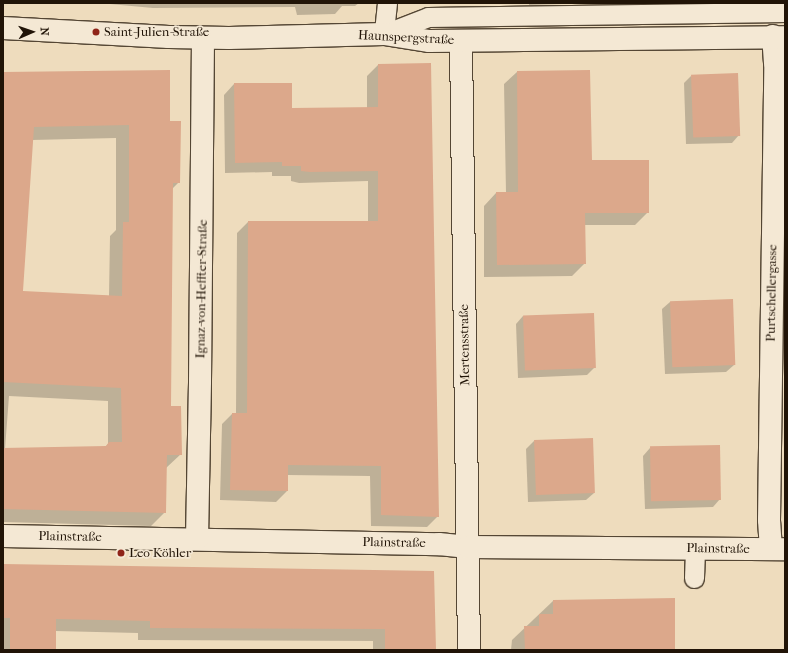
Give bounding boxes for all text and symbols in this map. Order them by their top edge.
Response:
north arrow [12,12,52,52]
place label: Saint-Julien-Straße [104,24,209,40]
text: N [38,27,51,36]
marker: Saint-Julien-Straße [91,27,101,37]
street label: Haunspergstraße [357,28,455,48]
street label: Ignaz-von-Heffter-Straße [193,219,211,359]
street label: Purtschellergasse [763,244,781,342]
street label: Mertensstraße [456,304,474,386]
street label: Plainstraße [38,529,102,545]
street label: Plainstraße [362,535,426,551]
street label: Plainstraße [686,541,750,557]
place label: Leo Köhler [129,545,191,561]
marker: Leo Köhler [116,548,126,558]

